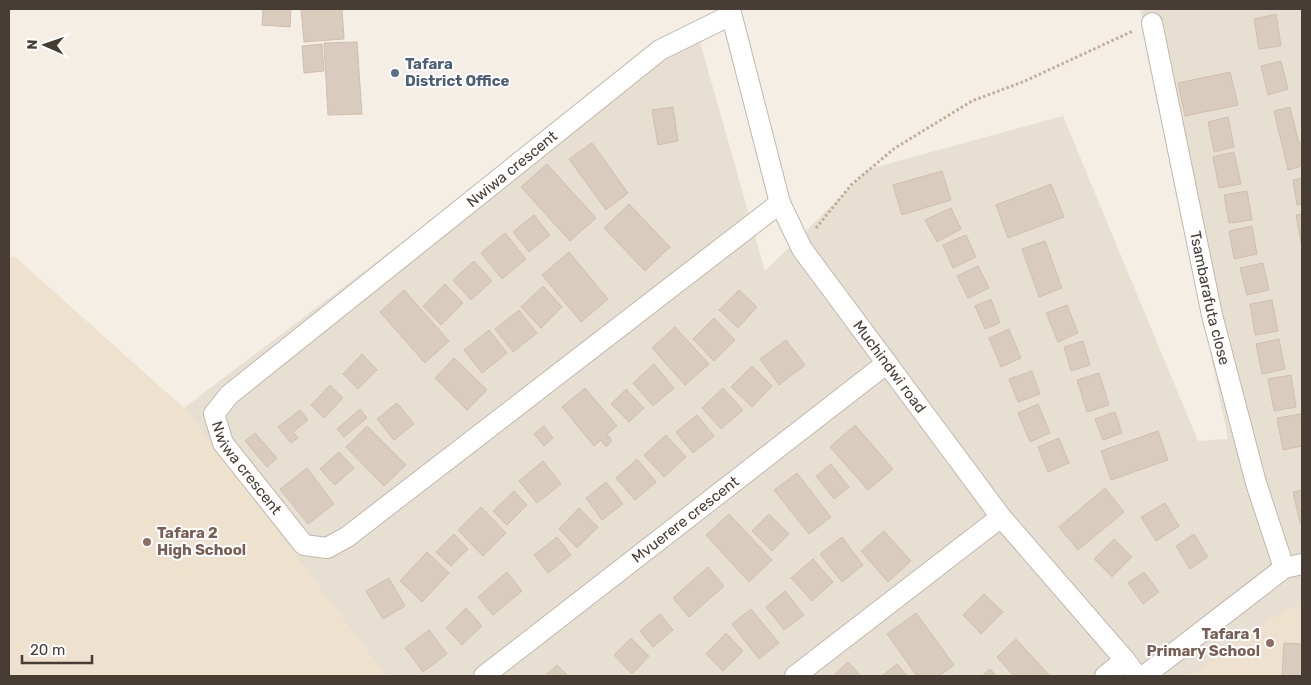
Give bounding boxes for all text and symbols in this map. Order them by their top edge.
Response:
north arrow [20,20,70,70]
text: N [24,39,41,50]
place label: Tafara District Office [405,55,510,90]
marker: Tafara District Office [389,67,401,79]
street label: Nwiwa crescent [463,127,561,211]
street label: Tsambarafuta close [1186,229,1234,367]
street label: Muchindwi road [849,317,930,417]
street label: Nwiwa crescent [208,419,285,518]
street label: Mvuerere crescent [628,472,743,567]
place label: Tafara 2 High School [157,524,246,559]
marker: Tafara 2 High School [141,536,153,548]
place label: Tafara 1 Primary School [1146,625,1260,660]
scale bar [22,632,92,664]
marker: Tafara 1 Primary School [1264,637,1276,649]
text: 20 m [30,641,65,659]

